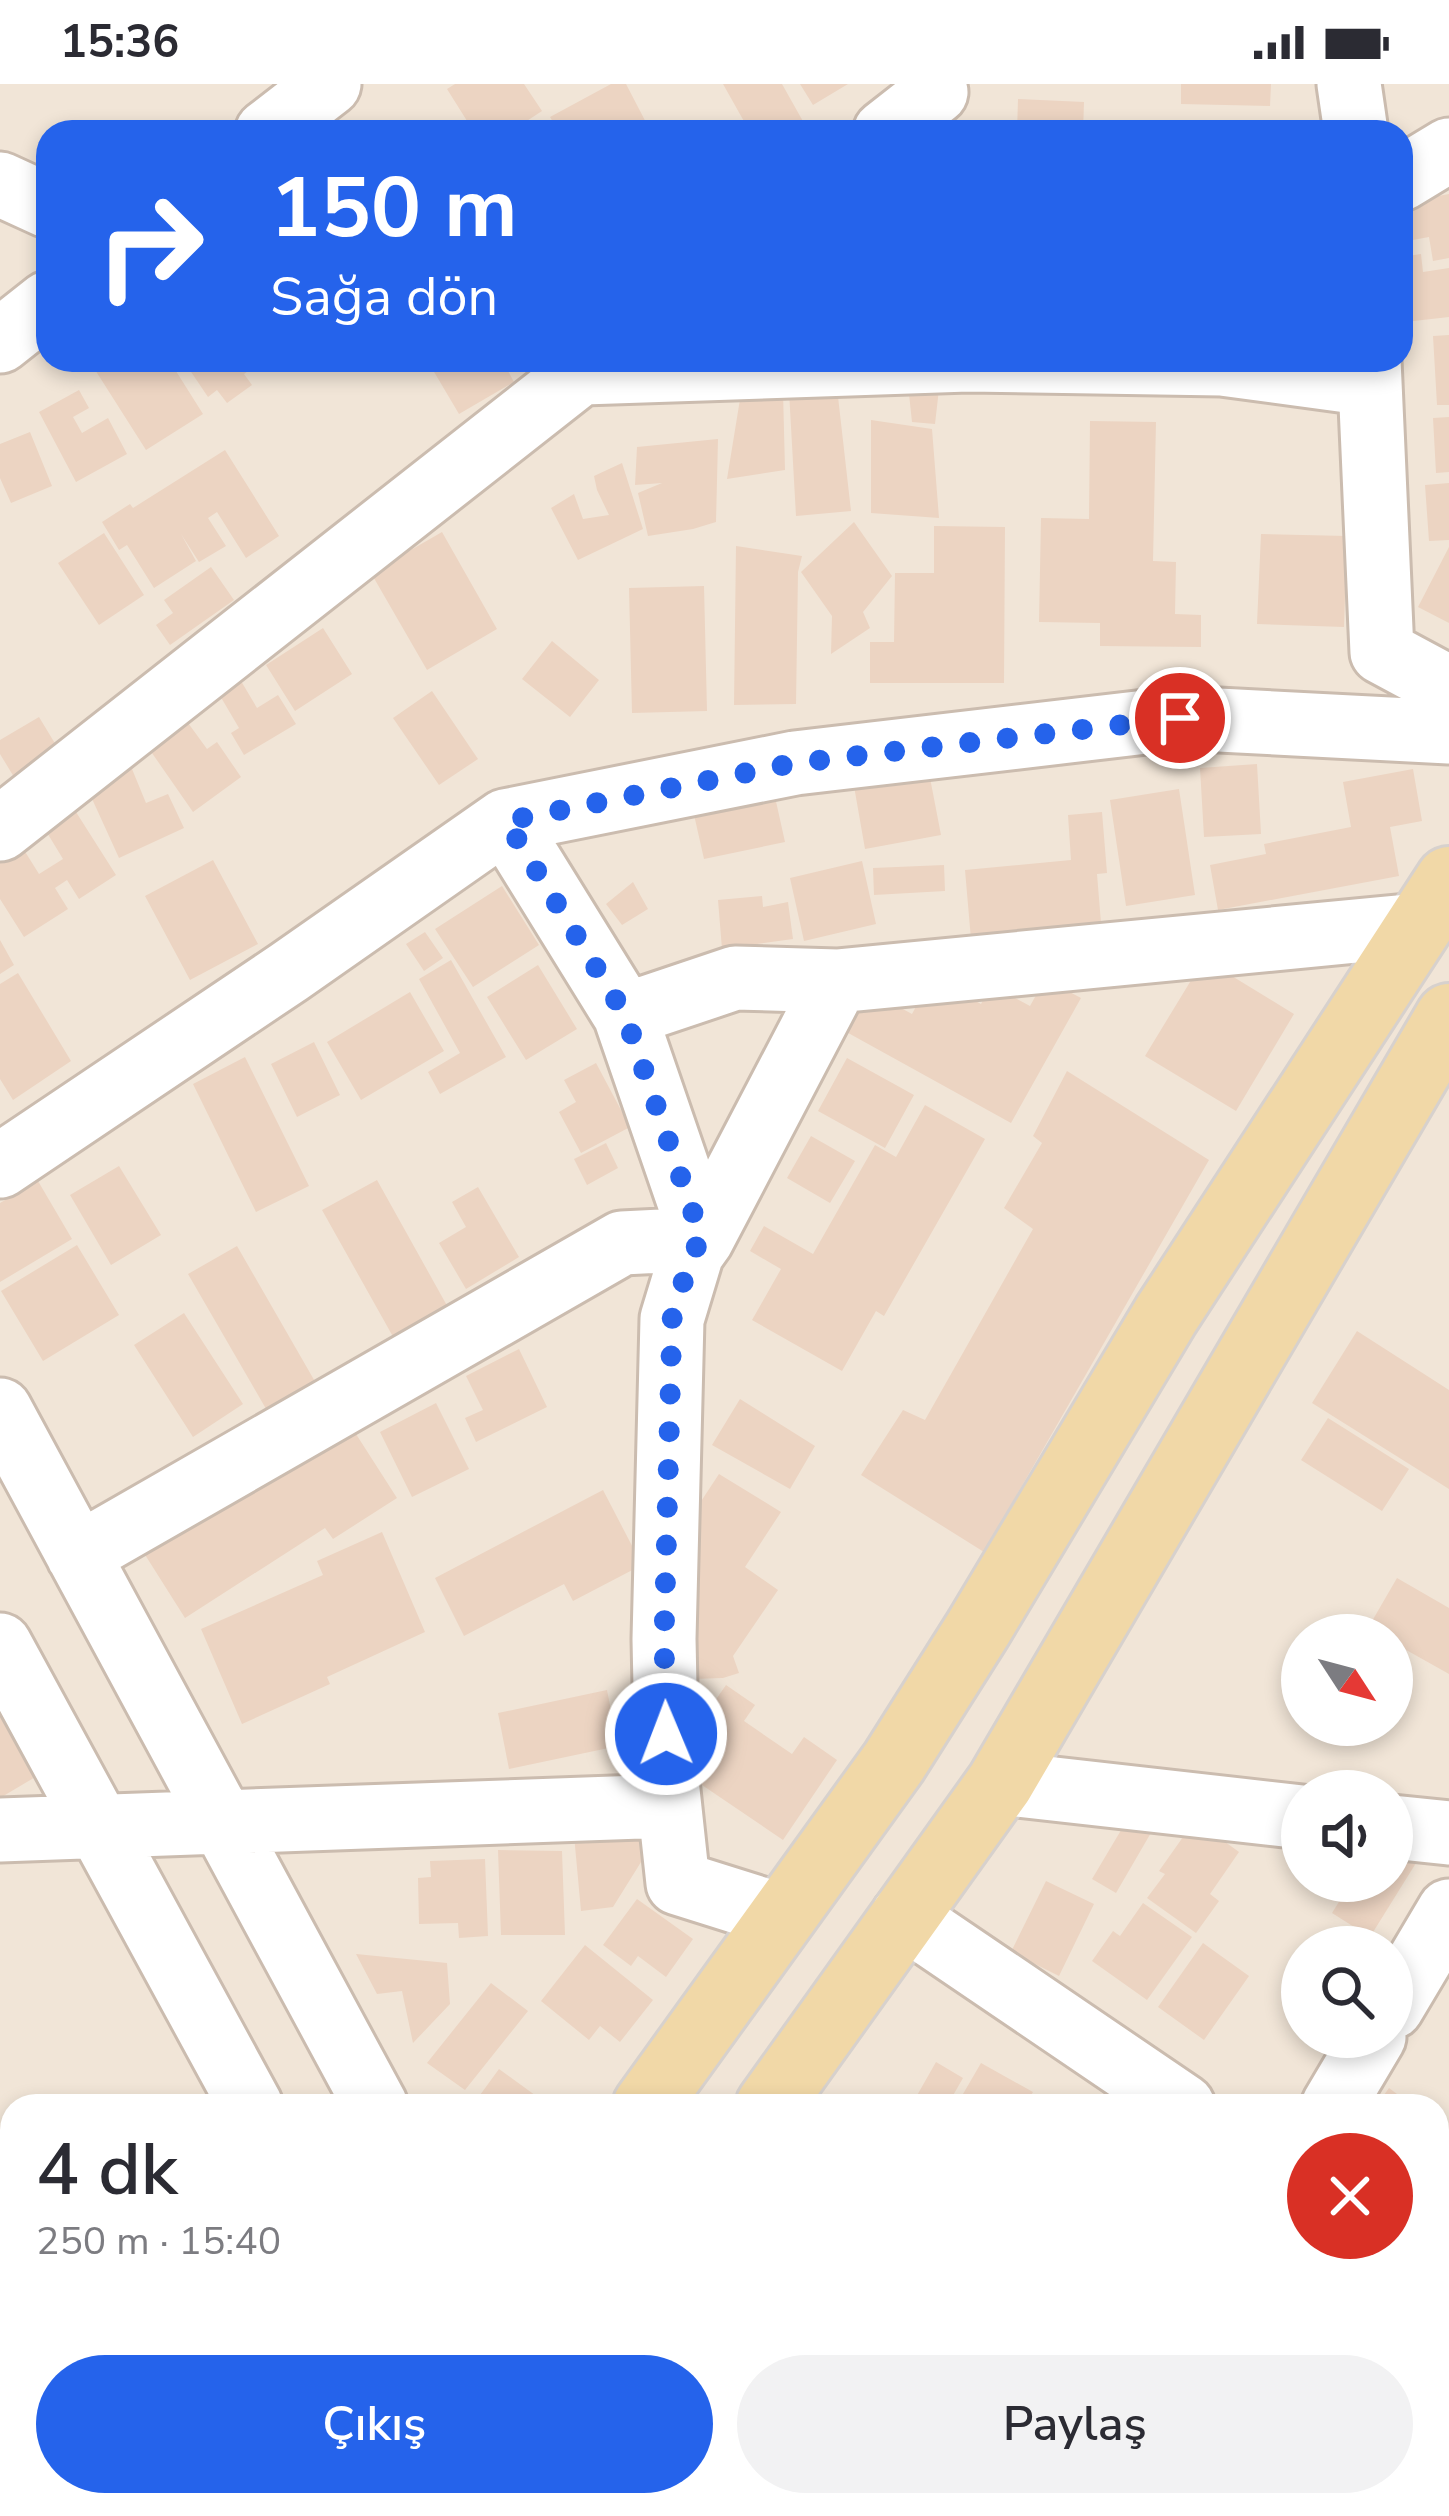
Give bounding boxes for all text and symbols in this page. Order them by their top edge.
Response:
text: 15:36 [60,12,179,73]
text: 150 m [270,151,518,266]
icon: right [72,168,228,324]
text: Sağa dön [270,260,498,334]
pin [1129,667,1231,769]
icon: arrive [1147,685,1213,751]
north arrow [1281,1614,1413,1746]
map controls [1281,1614,1413,2058]
position arrow [603,1671,729,1797]
button: sound [1281,1770,1413,1902]
button: search [1281,1926,1413,2058]
text: 4 dk [36,2121,178,2219]
button: close [1287,2133,1413,2259]
text: 250 m · 15:40 [36,2215,281,2268]
button: Çıkış [36,2355,713,2493]
button: Paylaş [737,2355,1413,2493]

